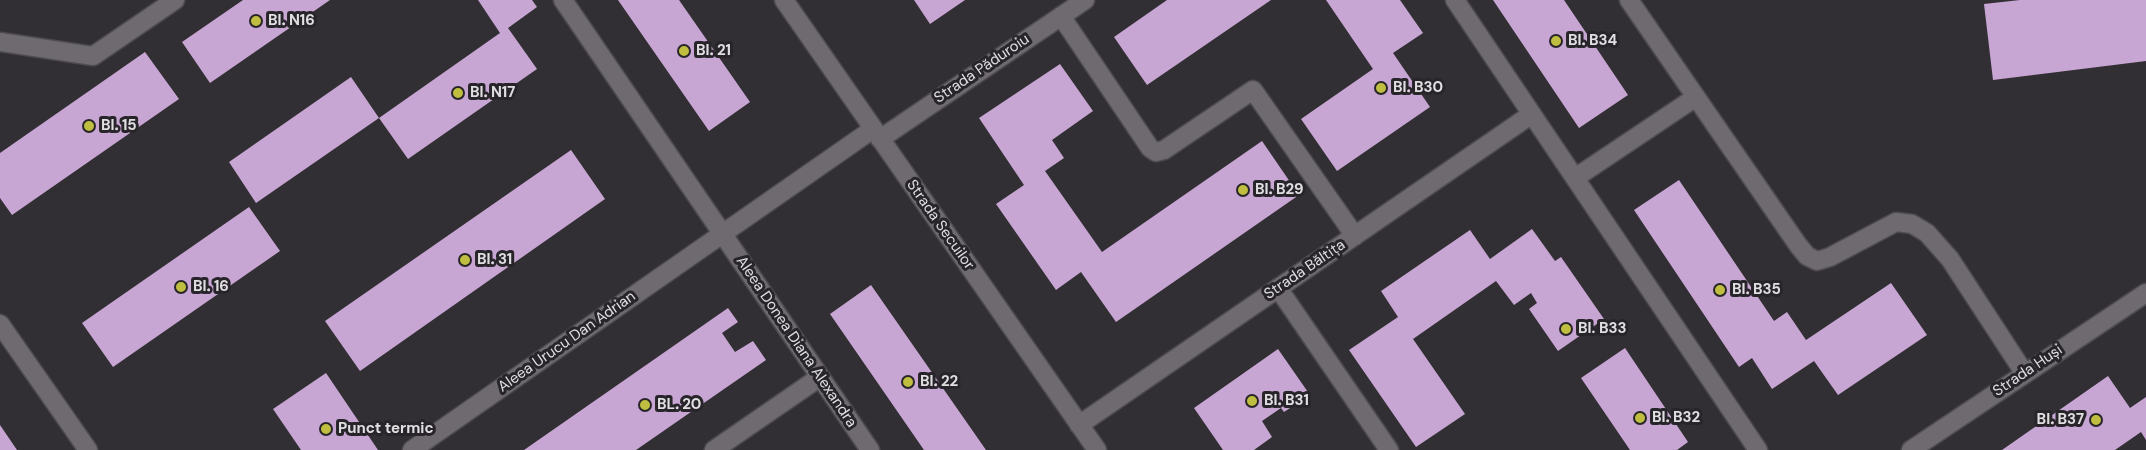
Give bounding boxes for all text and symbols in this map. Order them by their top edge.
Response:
place label: Bl. N16 [268,12,315,30]
marker: Bl. N16 [249,14,263,28]
street label: Strada Păduroiu [931,31,1033,107]
place label: Bl. B34 [1568,32,1617,50]
marker: Bl. B34 [1549,34,1563,48]
place label: Bl. 21 [696,42,731,60]
marker: Bl. 21 [677,44,691,58]
place label: Bl. B30 [1393,79,1443,97]
marker: Bl. B30 [1374,81,1388,95]
place label: Bl. N17 [470,84,515,102]
marker: Bl. N17 [451,86,465,100]
place label: Bl. 15 [101,117,137,135]
marker: Bl. 15 [82,119,96,133]
street label: Strada Secuilor [902,177,978,273]
place label: Bl. B29 [1255,181,1304,199]
marker: Bl. B29 [1236,183,1250,197]
street label: Strada Băltița [1261,236,1349,304]
place label: Bl. 31 [477,251,512,269]
marker: Bl. 31 [458,253,472,267]
street label: Aleea Donea Diana Alexandra [732,253,860,431]
place label: Bl. 16 [193,278,229,296]
marker: Bl. 16 [174,280,188,294]
place label: Bl. B35 [1732,281,1781,299]
marker: Bl. B35 [1713,283,1727,297]
street label: Aleea Urucu Dan Adrian [495,288,639,396]
place label: Bl. B33 [1578,320,1627,338]
marker: Bl. B33 [1559,322,1573,336]
street label: Strada Huși [1990,341,2066,401]
place label: Bl. 22 [920,373,958,391]
marker: Bl. 22 [901,375,915,389]
place label: Bl. B31 [1264,392,1309,410]
marker: Bl. B31 [1245,394,1259,408]
place label: BL. 20 [657,396,701,414]
marker: BL. 20 [638,398,652,412]
place label: Bl. B32 [1652,409,1700,427]
marker: Bl. B32 [1633,411,1647,425]
place label: Bl. B37 [2037,411,2084,429]
marker: Bl. B37 [2089,413,2103,427]
place label: Punct termic [338,420,434,438]
marker: Punct termic [319,422,333,436]

